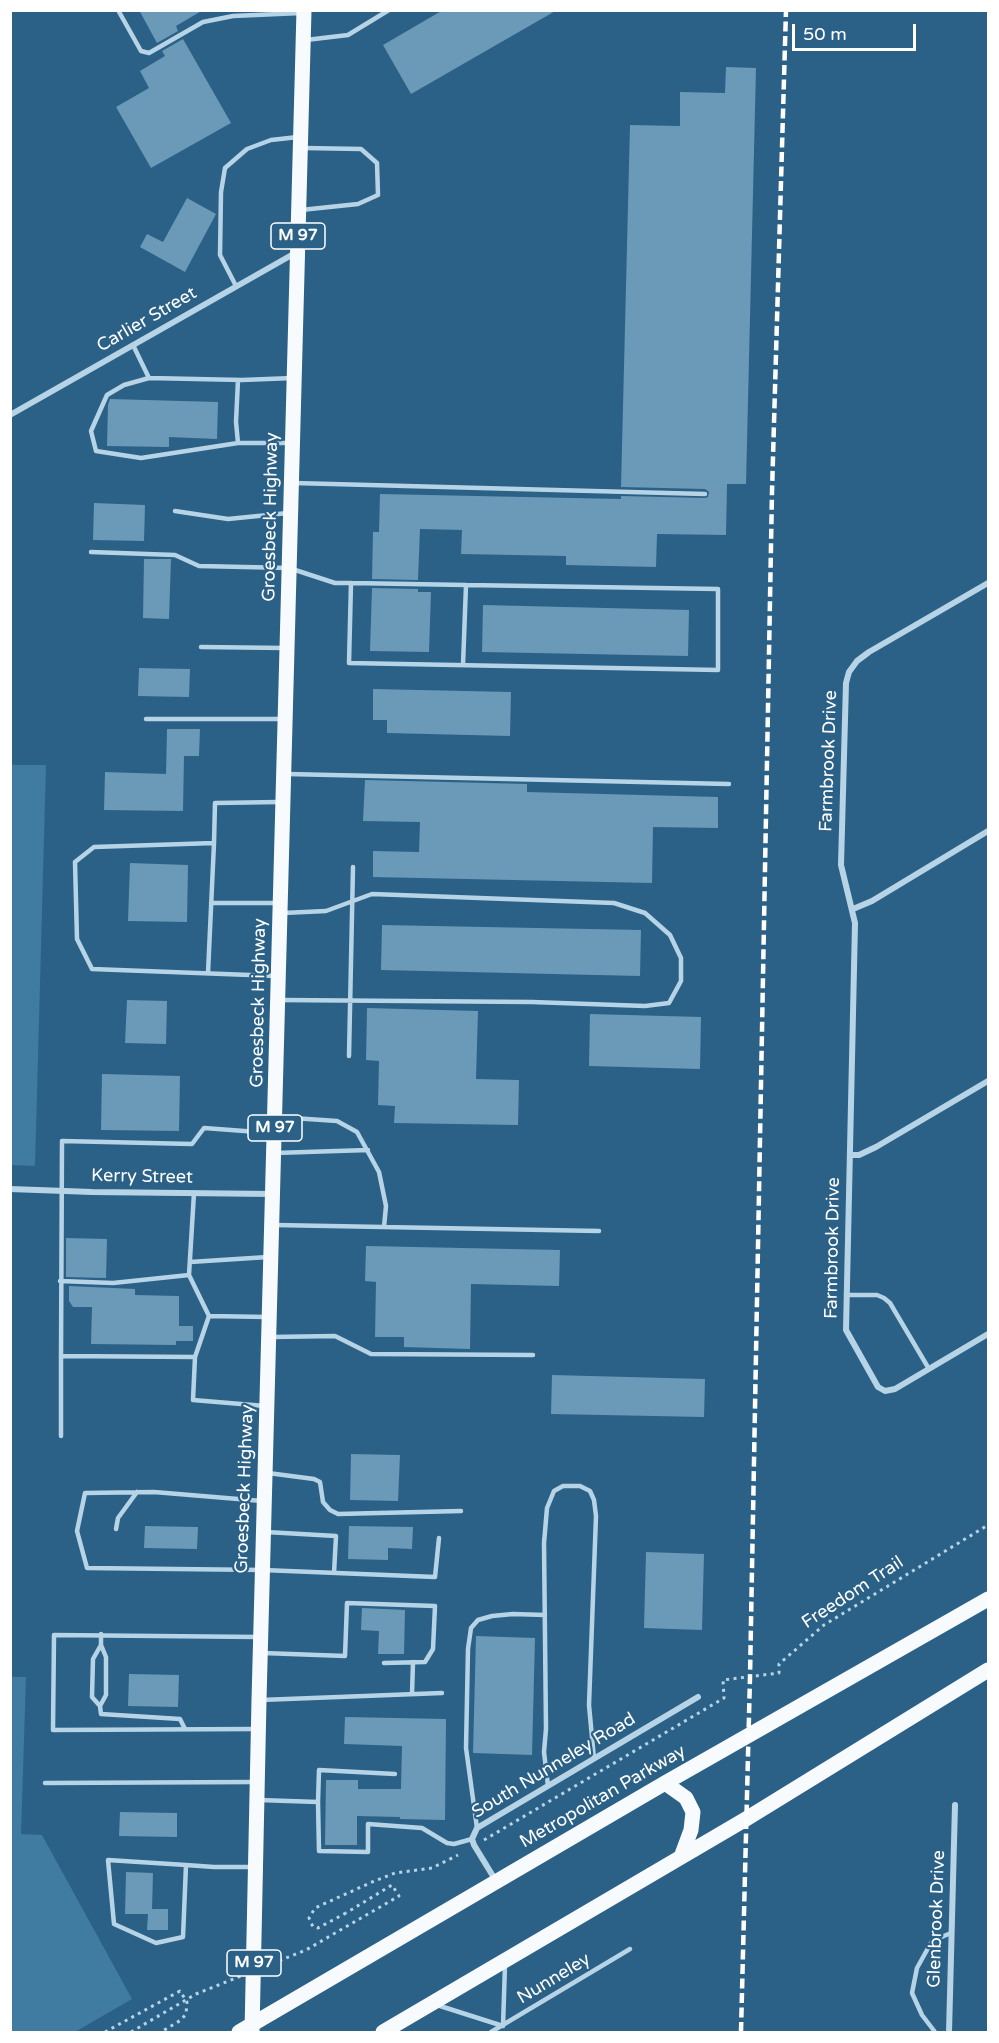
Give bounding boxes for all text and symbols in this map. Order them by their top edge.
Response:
scale bar [795,12,920,50]
text: 50 m [803,23,847,45]
road number: M 97 [271,223,325,249]
street label: Carlier Street [93,283,201,357]
street label: Groesbeck Highway [259,432,283,602]
street label: Farmbrook Drive [816,690,842,832]
street label: Groesbeck Highway [247,918,271,1088]
road number: M 97 [248,1115,302,1141]
street label: Kerry Street [91,1165,193,1189]
street label: Farmbrook Drive [821,1177,845,1319]
street label: Groesbeck Highway [231,1404,259,1574]
street label: Freedom Trail [798,1552,908,1634]
street label: South Nunneley Road [468,1709,640,1823]
street label: Metropolitan Parkway [516,1741,690,1853]
street label: Glenbrook Drive [924,1850,950,1988]
street label: Nunneley [513,1949,595,2009]
road number: M 97 [227,1950,281,1976]

